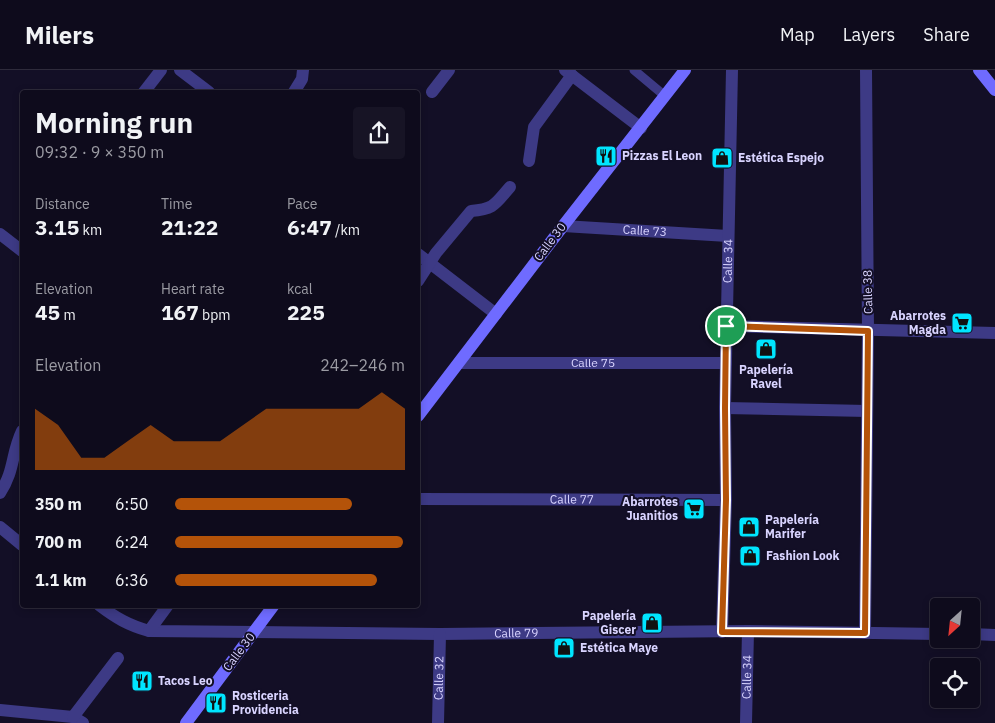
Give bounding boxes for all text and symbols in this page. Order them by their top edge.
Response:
text: Milers [25,19,94,51]
text: Map [780,23,815,46]
text: Layers [843,23,895,46]
text: Share [923,23,970,46]
text: Morning run [35,104,193,141]
button: share [353,107,405,159]
text: 09:32 · 9 × 350 m [35,142,164,162]
restaurant icon: Pizzas El Leon [594,144,618,168]
shop icon: Estética Espejo [710,146,734,170]
place label: Pizzas El Leon [622,148,702,163]
place label: Estética Espejo [738,150,824,165]
text: Distance [35,195,90,213]
text: Time [161,195,192,213]
text: Pace [287,195,317,213]
text: 3.15 [35,213,79,241]
text: 21:22 [161,213,218,241]
text: 6:47 [287,213,332,241]
street label: Calle 30 [530,220,569,264]
text: km [79,221,102,239]
text: /km [332,221,360,239]
street label: Calle 73 [622,222,667,239]
street label: Calle 34 [720,239,735,283]
street label: Calle 38 [860,270,875,314]
text: Elevation [35,280,93,298]
text: Heart rate [161,280,225,298]
text: kcal [287,280,312,298]
text: 45 [35,298,60,326]
text: 167 [161,298,199,326]
text: 225 [287,298,325,326]
pin [705,305,747,347]
text: m [60,306,76,324]
text: bpm [199,306,231,324]
place label: Abarrotes Magda [890,308,946,337]
supermarket icon: Abarrotes Magda [950,311,974,335]
icon: arrive [712,312,740,340]
shop icon: Papelería Ravel [754,337,778,361]
text: Elevation [35,355,101,375]
text: 242–246 m [320,355,405,375]
street label: Calle 75 [571,355,615,370]
place label: Papelería Ravel [739,362,793,391]
street label: Calle 77 [550,491,594,507]
text: 350 m [35,494,82,514]
text: 6:50 [115,494,148,514]
place label: Abarrotes Juanitios [622,494,678,523]
supermarket icon: Abarrotes Juanitios [682,497,706,521]
place label: Papelería Marifer [765,512,819,541]
shop icon: Papelería Marifer [737,515,761,539]
text: 700 m [35,532,82,552]
text: 6:24 [115,532,148,552]
shop icon: Fashion Look [738,544,762,568]
place label: Fashion Look [766,548,840,563]
text: 1.1 km [35,570,86,590]
text: 6:36 [115,570,148,590]
north arrow [930,598,980,648]
map controls [930,598,980,708]
place label: Papelería Giscer [582,608,636,637]
shop icon: Papelería Giscer [640,611,664,635]
street label: Calle 79 [494,625,538,640]
street label: Calle 30 [219,630,258,674]
shop icon: Estética Maye [552,636,576,660]
place label: Estética Maye [580,640,658,655]
street label: Calle 34 [739,655,754,699]
street label: Calle 32 [431,656,447,700]
button: locate [930,658,980,708]
restaurant icon: Tacos Leo [130,669,154,693]
place label: Tacos Leo [158,673,213,688]
place label: Rosticeria Providencia [232,688,299,717]
restaurant icon: Rosticeria Providencia [204,691,228,715]

